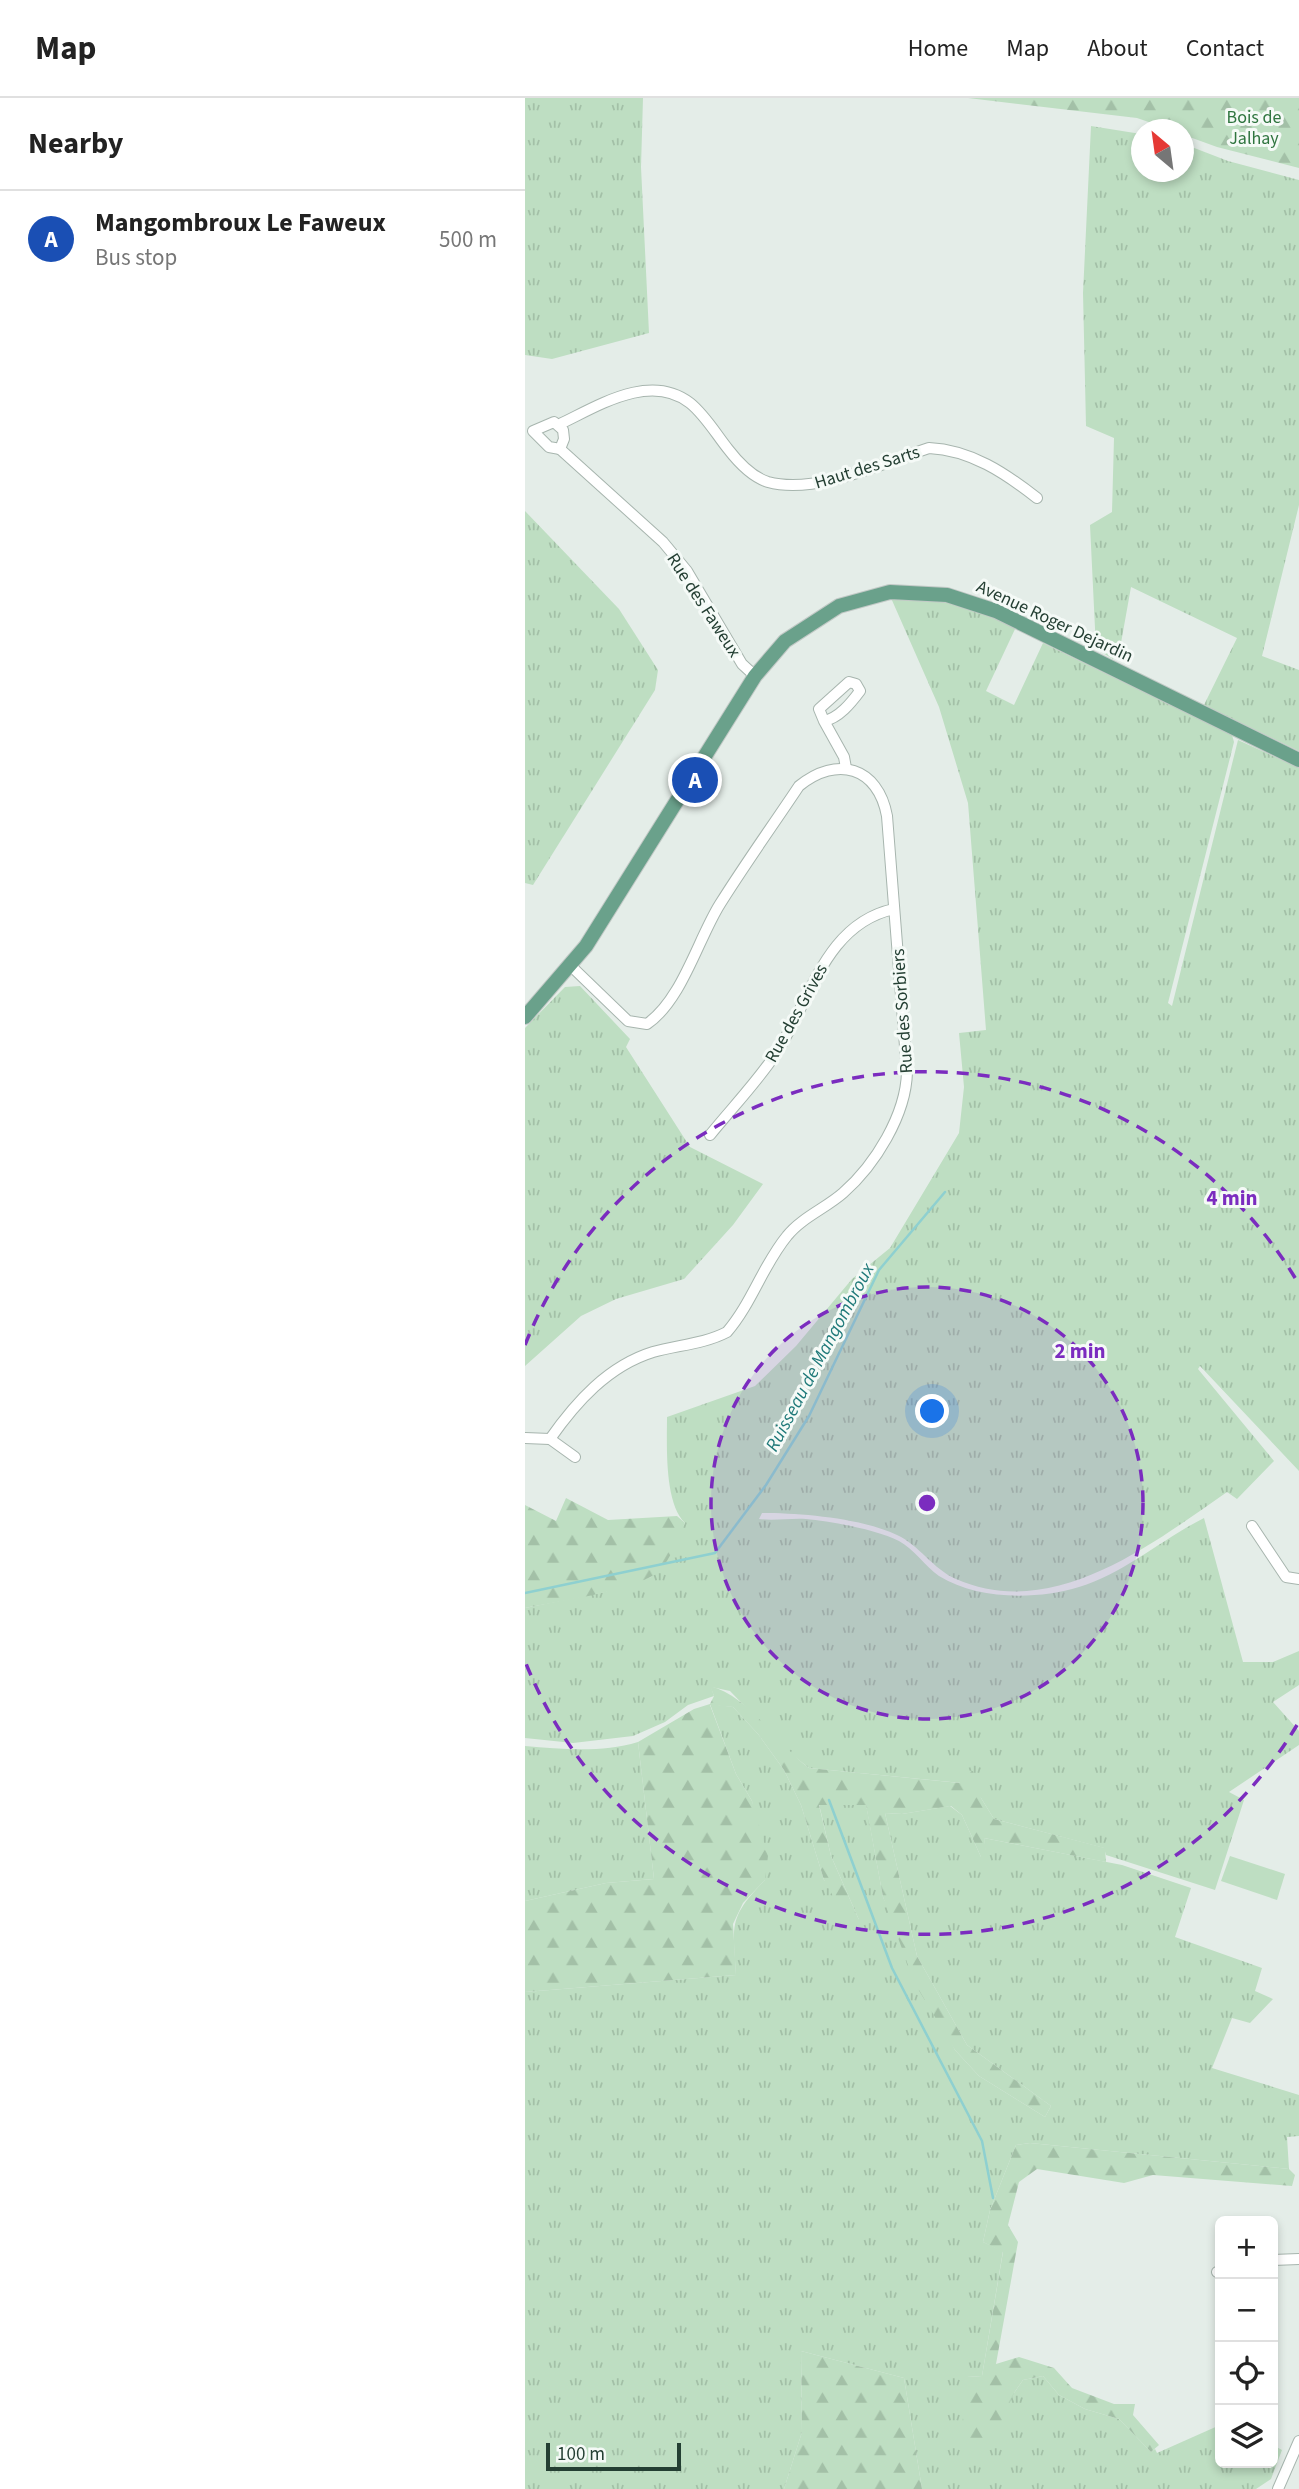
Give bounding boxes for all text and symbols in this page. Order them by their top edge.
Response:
text: Map [35,25,96,72]
text: Home [908,31,968,66]
text: Map [1006,31,1049,66]
text: About [1087,31,1148,66]
text: Contact [1186,31,1264,66]
park label: Bois de Jalhay [1227,105,1281,151]
north arrow [1131,119,1194,182]
text: Nearby [28,122,123,165]
text: Mangombroux Le Faweux [95,204,386,241]
text: A [44,223,58,256]
text: 500 m [439,223,497,256]
text: Bus stop [95,241,177,274]
street label: Haut des Sarts [811,440,923,495]
street label: Rue des Faweux [661,548,747,662]
street label: Avenue Roger Dejardin [972,574,1137,669]
pin: A [672,754,718,806]
street label: Rue des Sorbiers [886,948,919,1074]
street label: Rue des Grives [759,959,834,1067]
text: 4 min [1206,1183,1258,1213]
water label: Ruisseau de Mangombroux [759,1258,882,1456]
text: 2 min [1054,1336,1106,1366]
your location [915,1394,949,1428]
centre of rings [915,1491,939,1515]
map controls [1215,2216,1278,2468]
button: + [1215,2216,1278,2279]
button: − [1215,2279,1278,2342]
button: locate [1215,2342,1278,2405]
button: layers [1215,2405,1278,2468]
scale bar [546,2440,681,2472]
text: 100 m [557,2441,605,2468]

